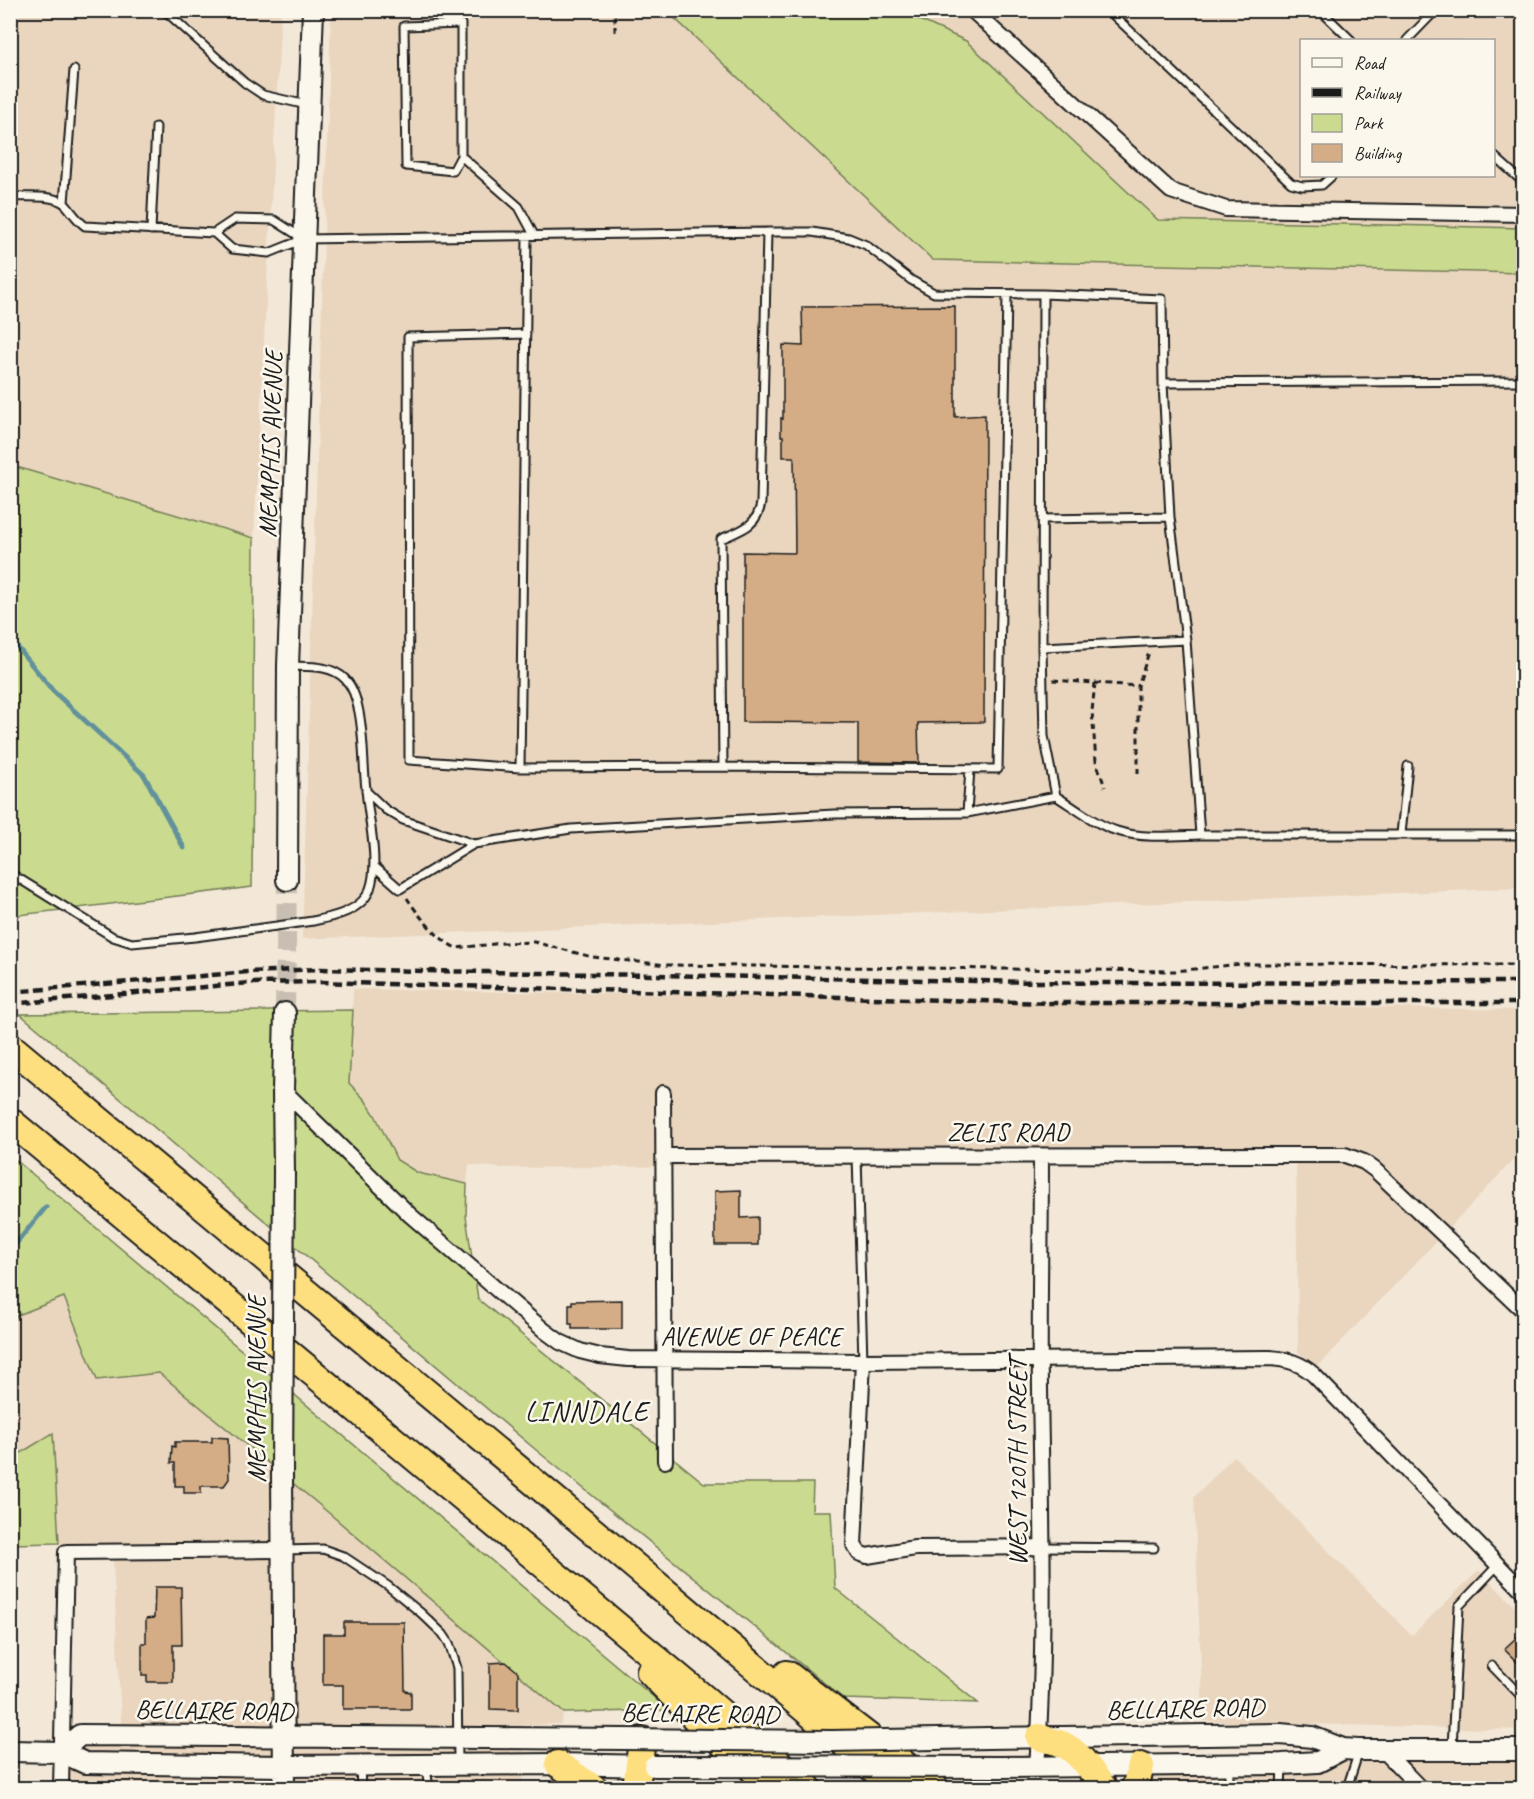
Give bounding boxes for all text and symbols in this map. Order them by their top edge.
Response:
legend [1300,39,1495,177]
text: Road [1354,52,1387,74]
text: Railway [1354,82,1402,104]
text: Park [1354,112,1384,134]
text: Building [1354,142,1403,164]
street label: MEMPHIS AVENUE [251,346,290,538]
street label: ZELIS ROAD [947,1116,1071,1149]
street label: MEMPHIS AVENUE [240,1292,273,1483]
street label: AVENUE OF PEACE [661,1320,845,1353]
street label: WEST 120TH STREET [1001,1351,1034,1566]
district label: LINNDALE [525,1394,651,1429]
street label: BELLAIRE ROAD [1106,1691,1267,1726]
street label: BELLAIRE ROAD [135,1693,296,1728]
street label: BELLAIRE ROAD [621,1696,782,1731]

